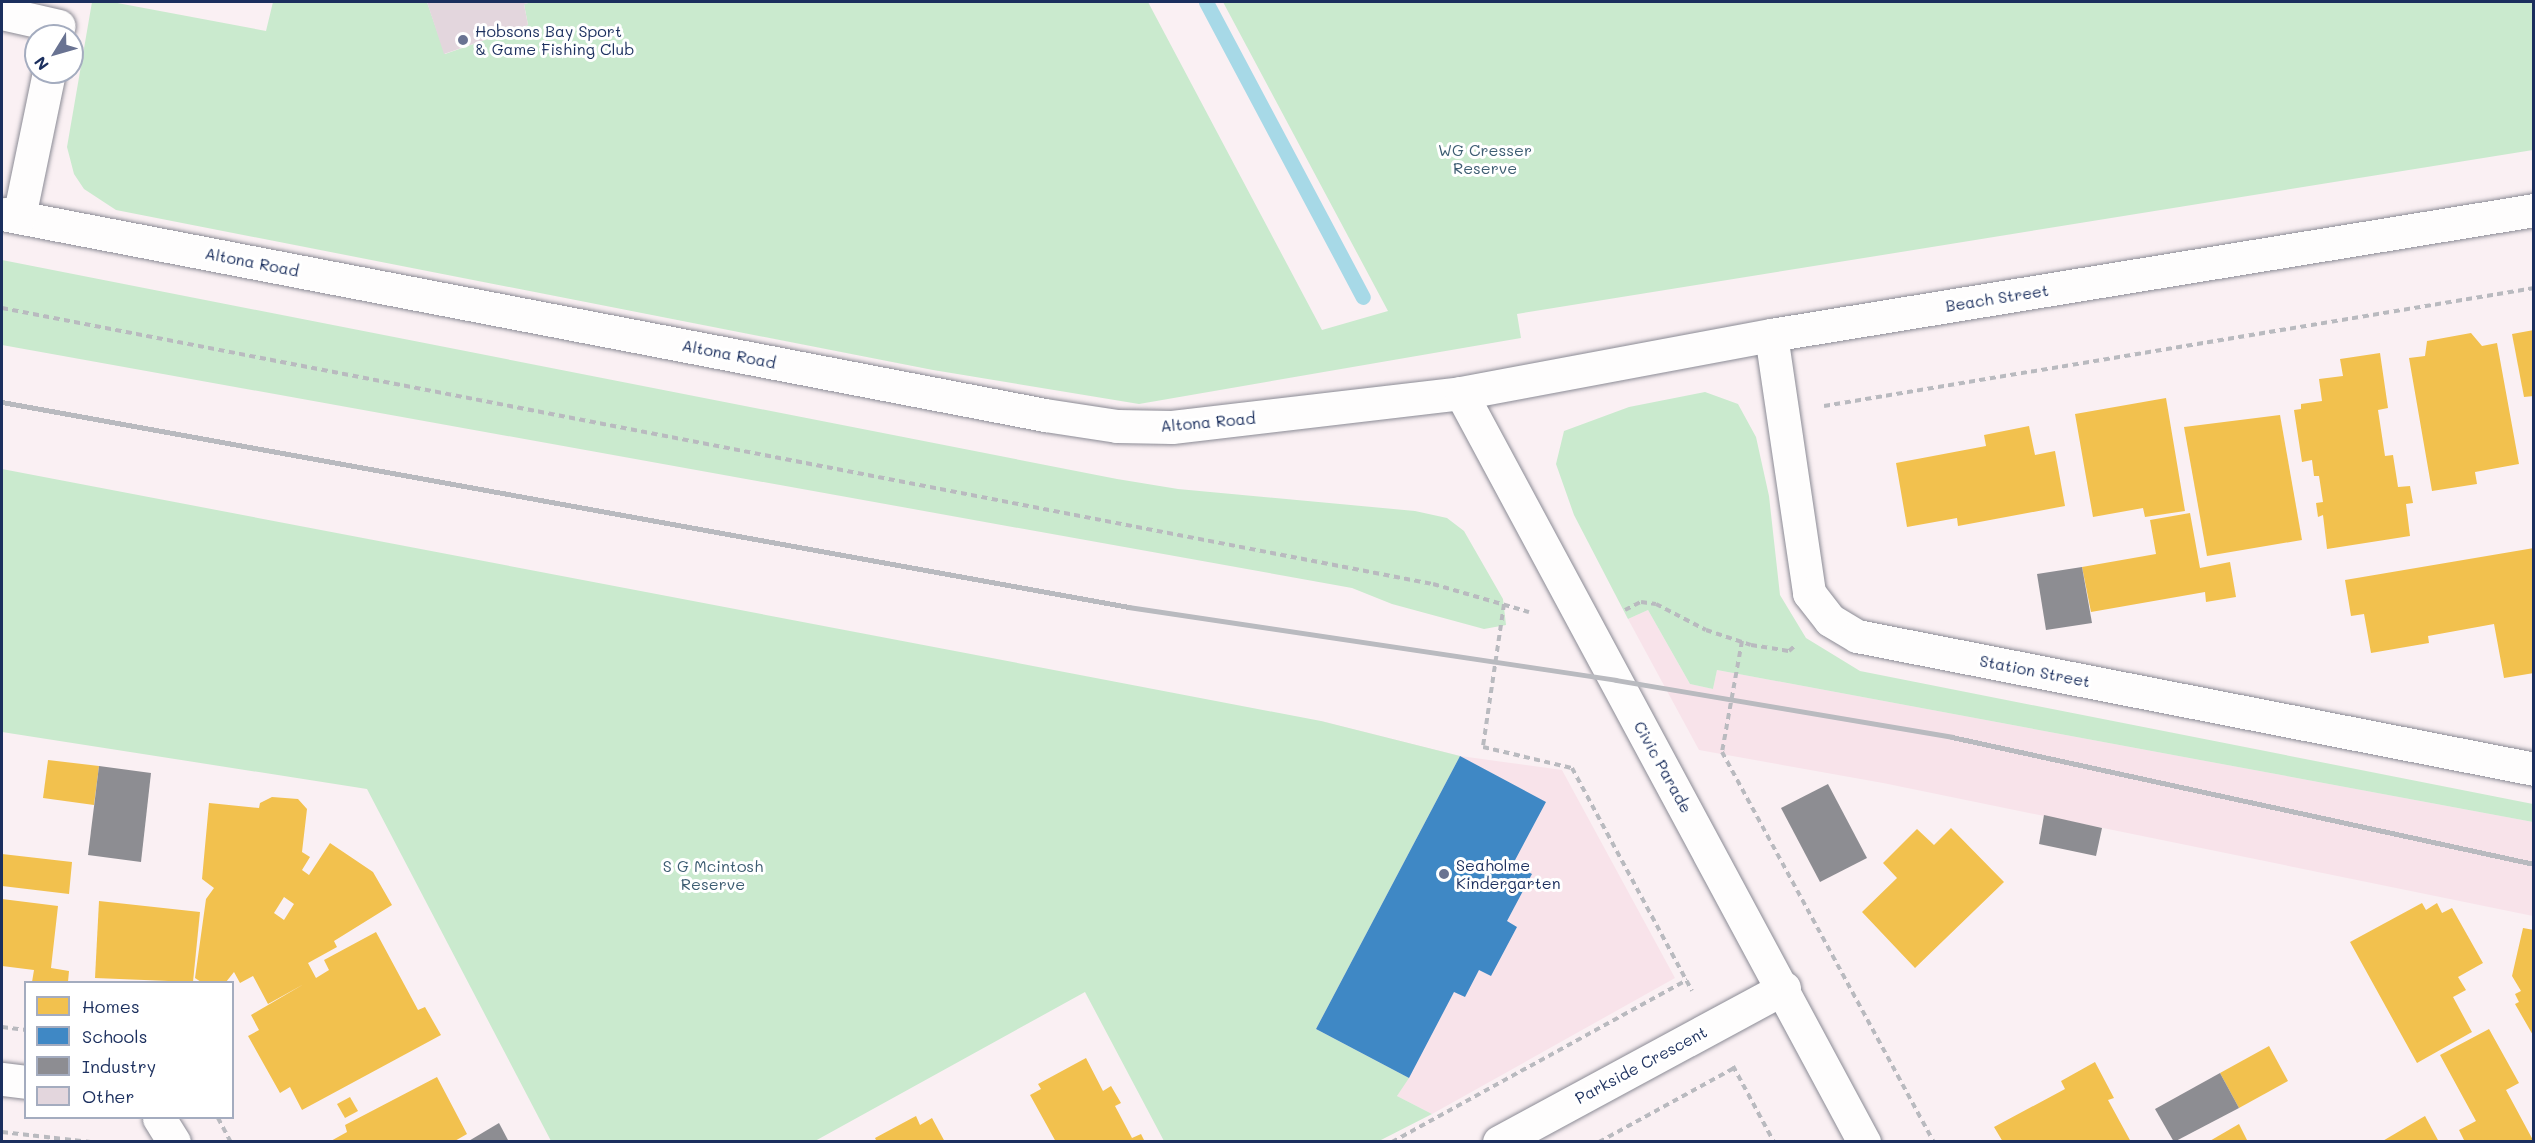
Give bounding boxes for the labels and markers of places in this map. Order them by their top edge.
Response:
place label: Hobsons Bay Sport & Game Fishing Club [475,21,634,59]
marker: Hobsons Bay Sport & Game Fishing Club [456,33,470,47]
place label: Seaholme Kindergarten [1456,855,1561,893]
marker: Seaholme Kindergarten [1437,867,1451,881]

